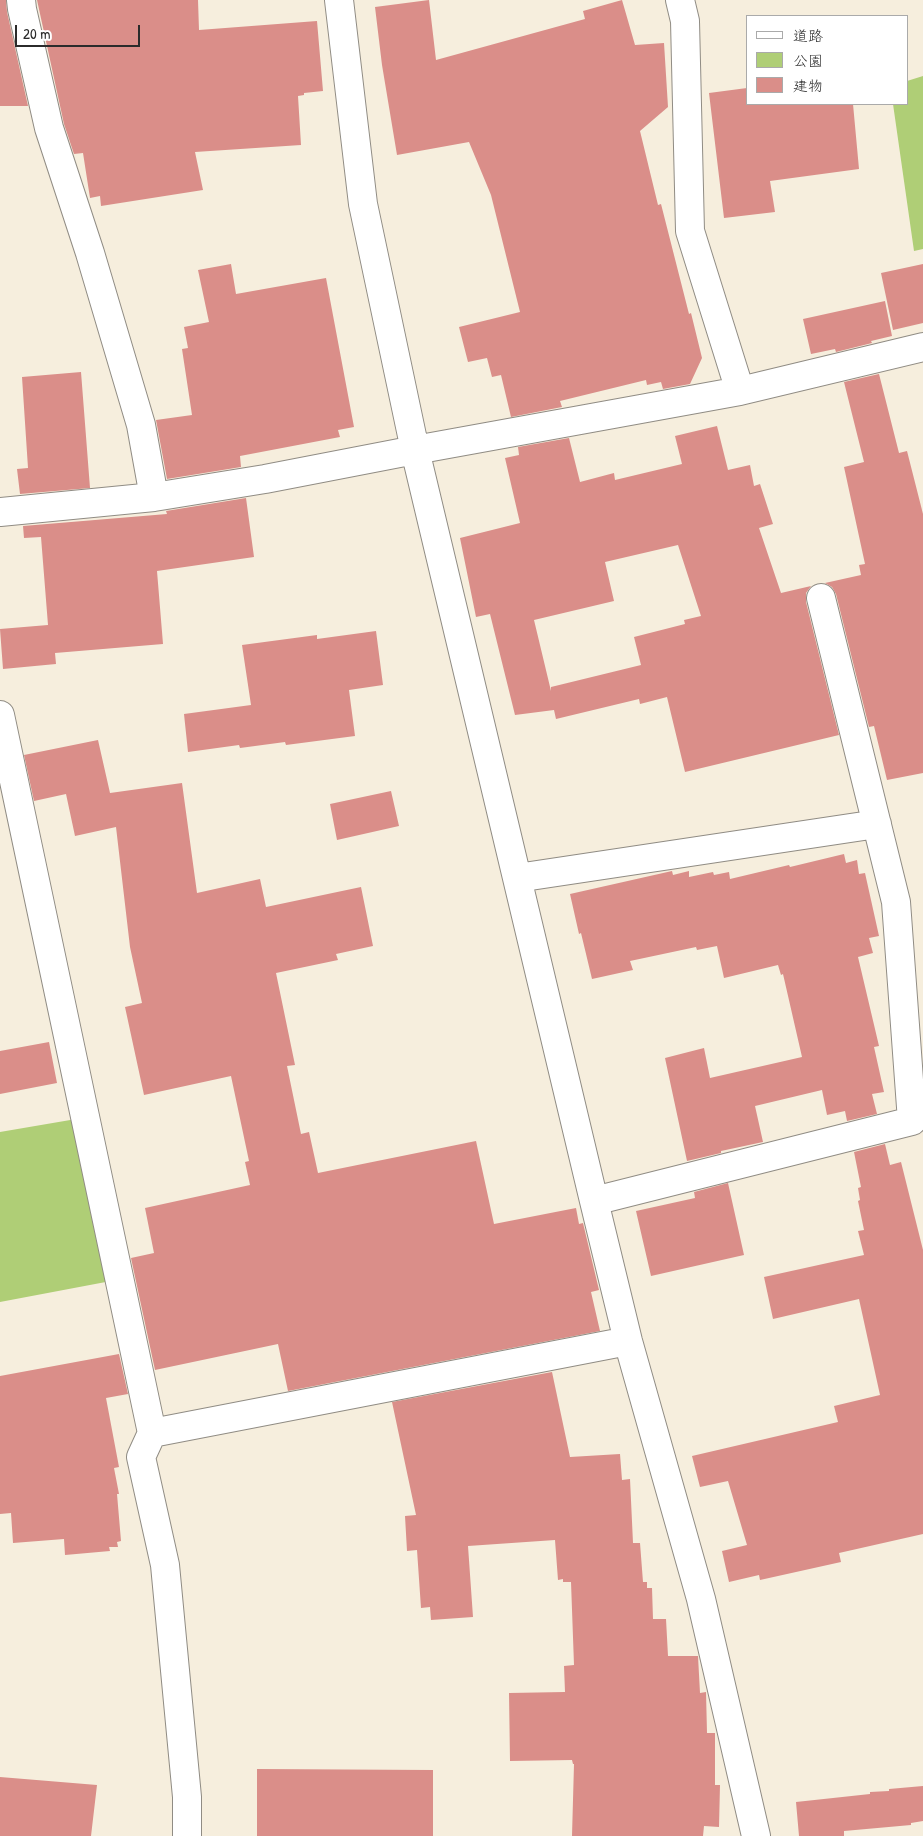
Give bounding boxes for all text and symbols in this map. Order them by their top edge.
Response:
scale bar [18,15,142,47]
legend [746,15,908,105]
text: 20 m [23,23,50,44]
text: 道路 [793,25,823,46]
text: 公園 [793,50,823,71]
text: 建物 [793,75,823,96]

